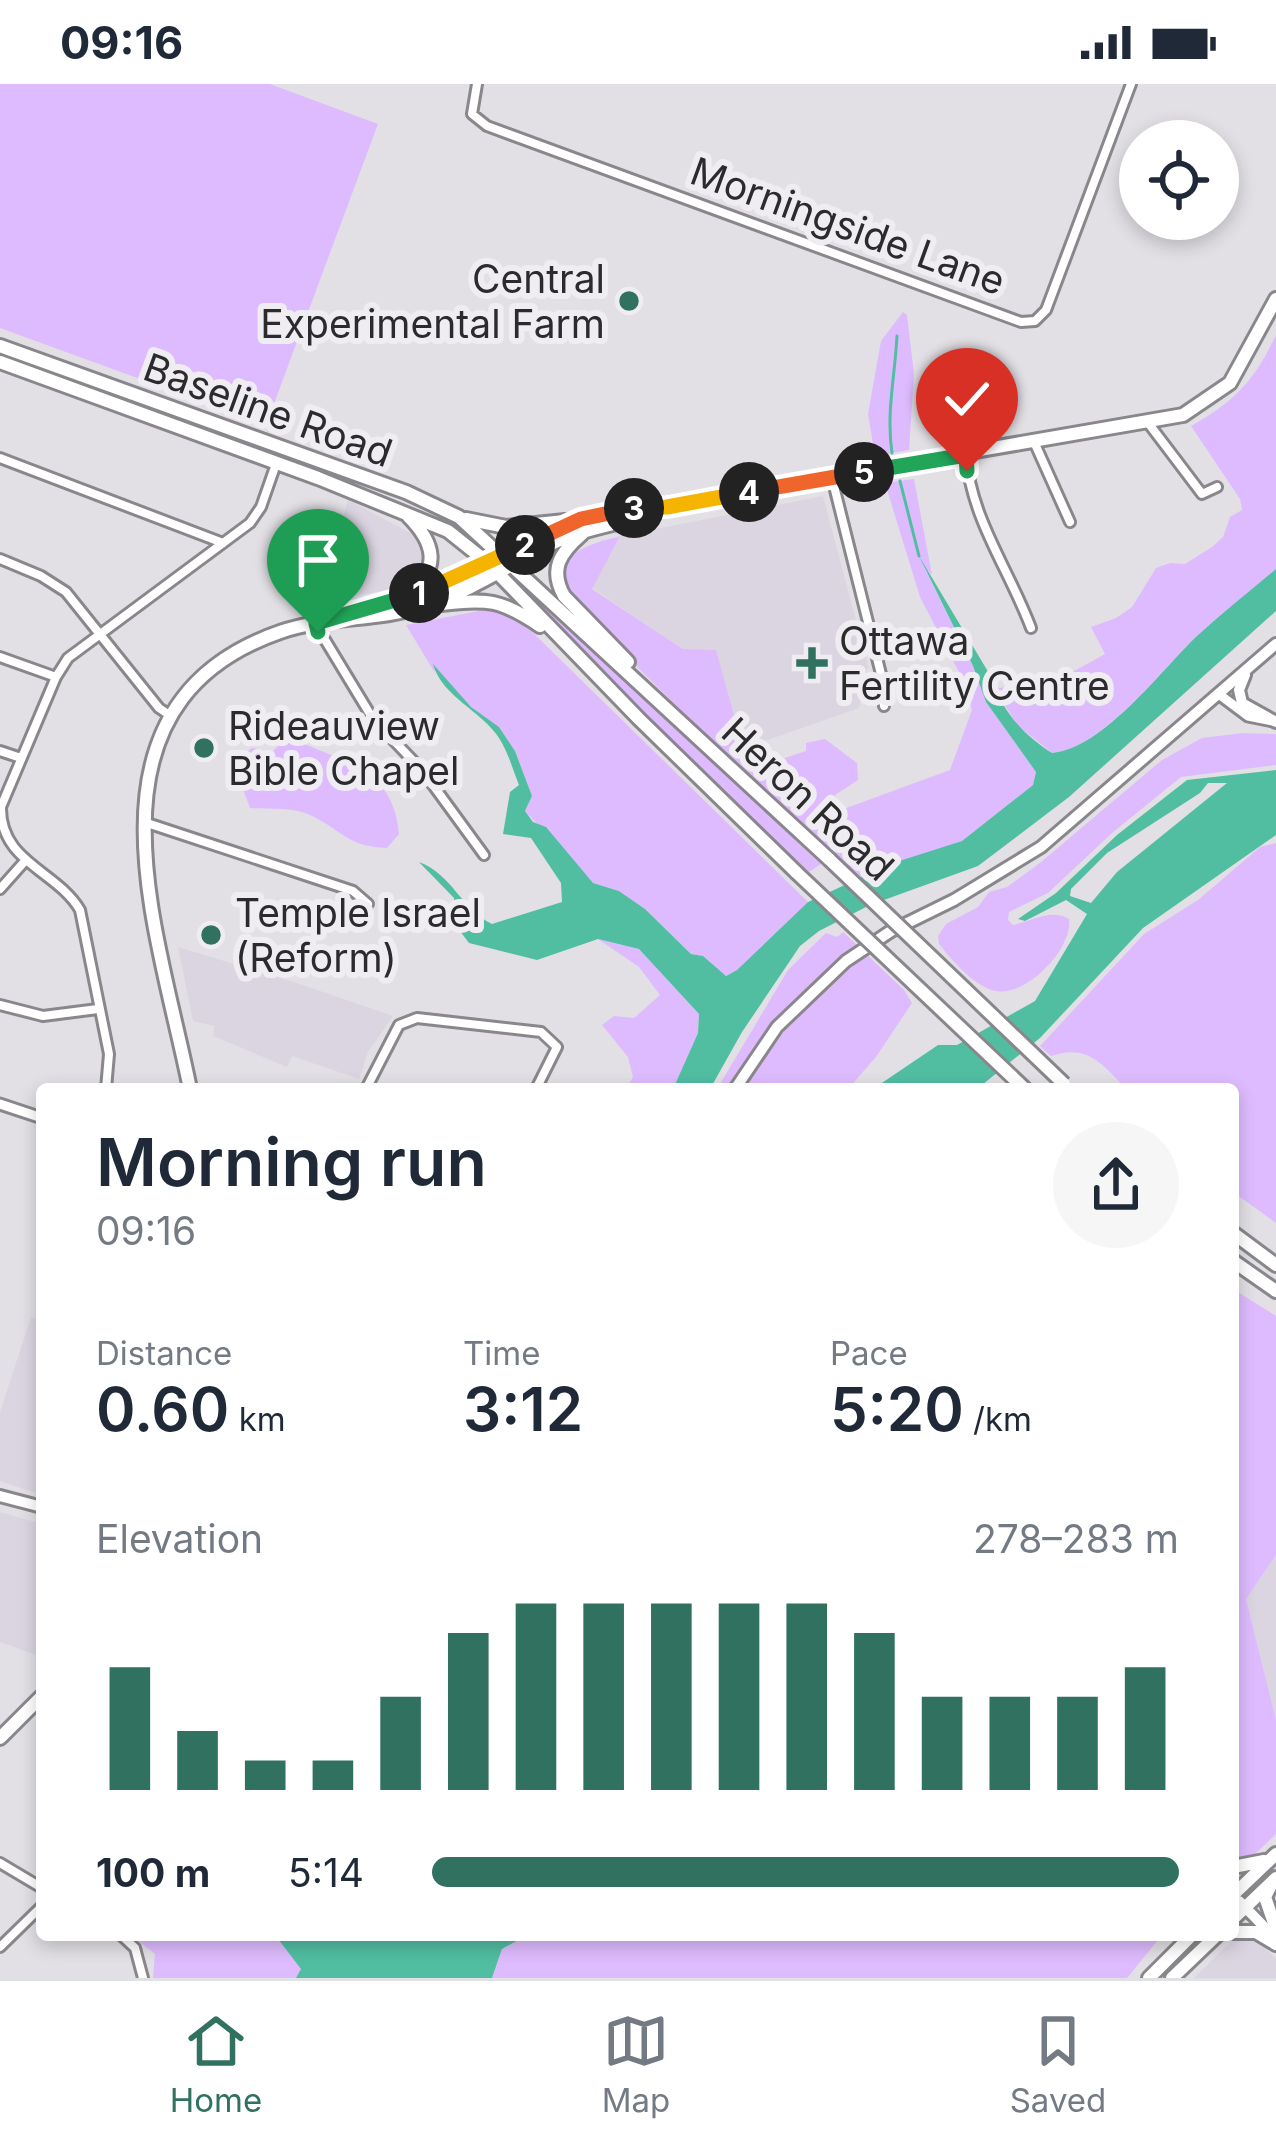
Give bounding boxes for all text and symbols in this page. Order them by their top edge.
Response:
text: 09:16 [60,15,183,70]
map controls [1119,120,1239,240]
button: locate [1119,120,1239,240]
street label: Morningside Lane [685,147,1012,304]
place label: Central Experimental Farm [260,255,605,347]
marker: Central Experimental Farm [616,288,642,314]
street label: Baseline Road [138,343,399,476]
pin [916,348,1018,471]
icon: check [934,366,1000,432]
pin: 5 [834,442,894,502]
text: 5 [853,452,875,492]
pin: 4 [719,462,779,522]
text: 4 [738,472,760,512]
pin: 3 [604,478,664,538]
text: 3 [623,488,645,528]
pin [267,509,369,632]
pin: 2 [495,515,555,575]
text: 2 [515,525,535,565]
icon: arrive [285,527,351,593]
pin: 1 [389,563,449,623]
text: 1 [412,573,426,613]
place label: Ottawa Fertility Centre [839,617,1110,709]
marker: Ottawa Fertility Centre [796,647,828,679]
place label: Rideauview Bible Chapel [228,702,460,794]
street label: Heron Road [713,707,904,890]
marker: Rideauview Bible Chapel [191,735,217,761]
place label: Temple Israel (Reform) [235,889,481,981]
marker: Temple Israel (Reform) [198,922,224,948]
text: Morning run [96,1122,487,1202]
button: share [1053,1122,1179,1248]
text: 09:16 [96,1207,196,1254]
text: Distance [96,1333,232,1373]
text: Time [463,1333,540,1373]
text: Pace [830,1333,908,1373]
text: 0.60 [96,1373,229,1445]
text: 3:12 [463,1373,583,1445]
text: 5:20 [830,1373,964,1445]
text: km [229,1399,286,1439]
text: /km [964,1399,1032,1439]
text: Elevation [96,1515,263,1562]
text: 278–283 m [973,1515,1179,1562]
text: 100 m [96,1849,210,1896]
text: 5:14 [288,1849,364,1896]
tab: Home [170,2008,262,2120]
tab: Map [602,2008,670,2120]
tab: Saved [1010,2008,1106,2120]

